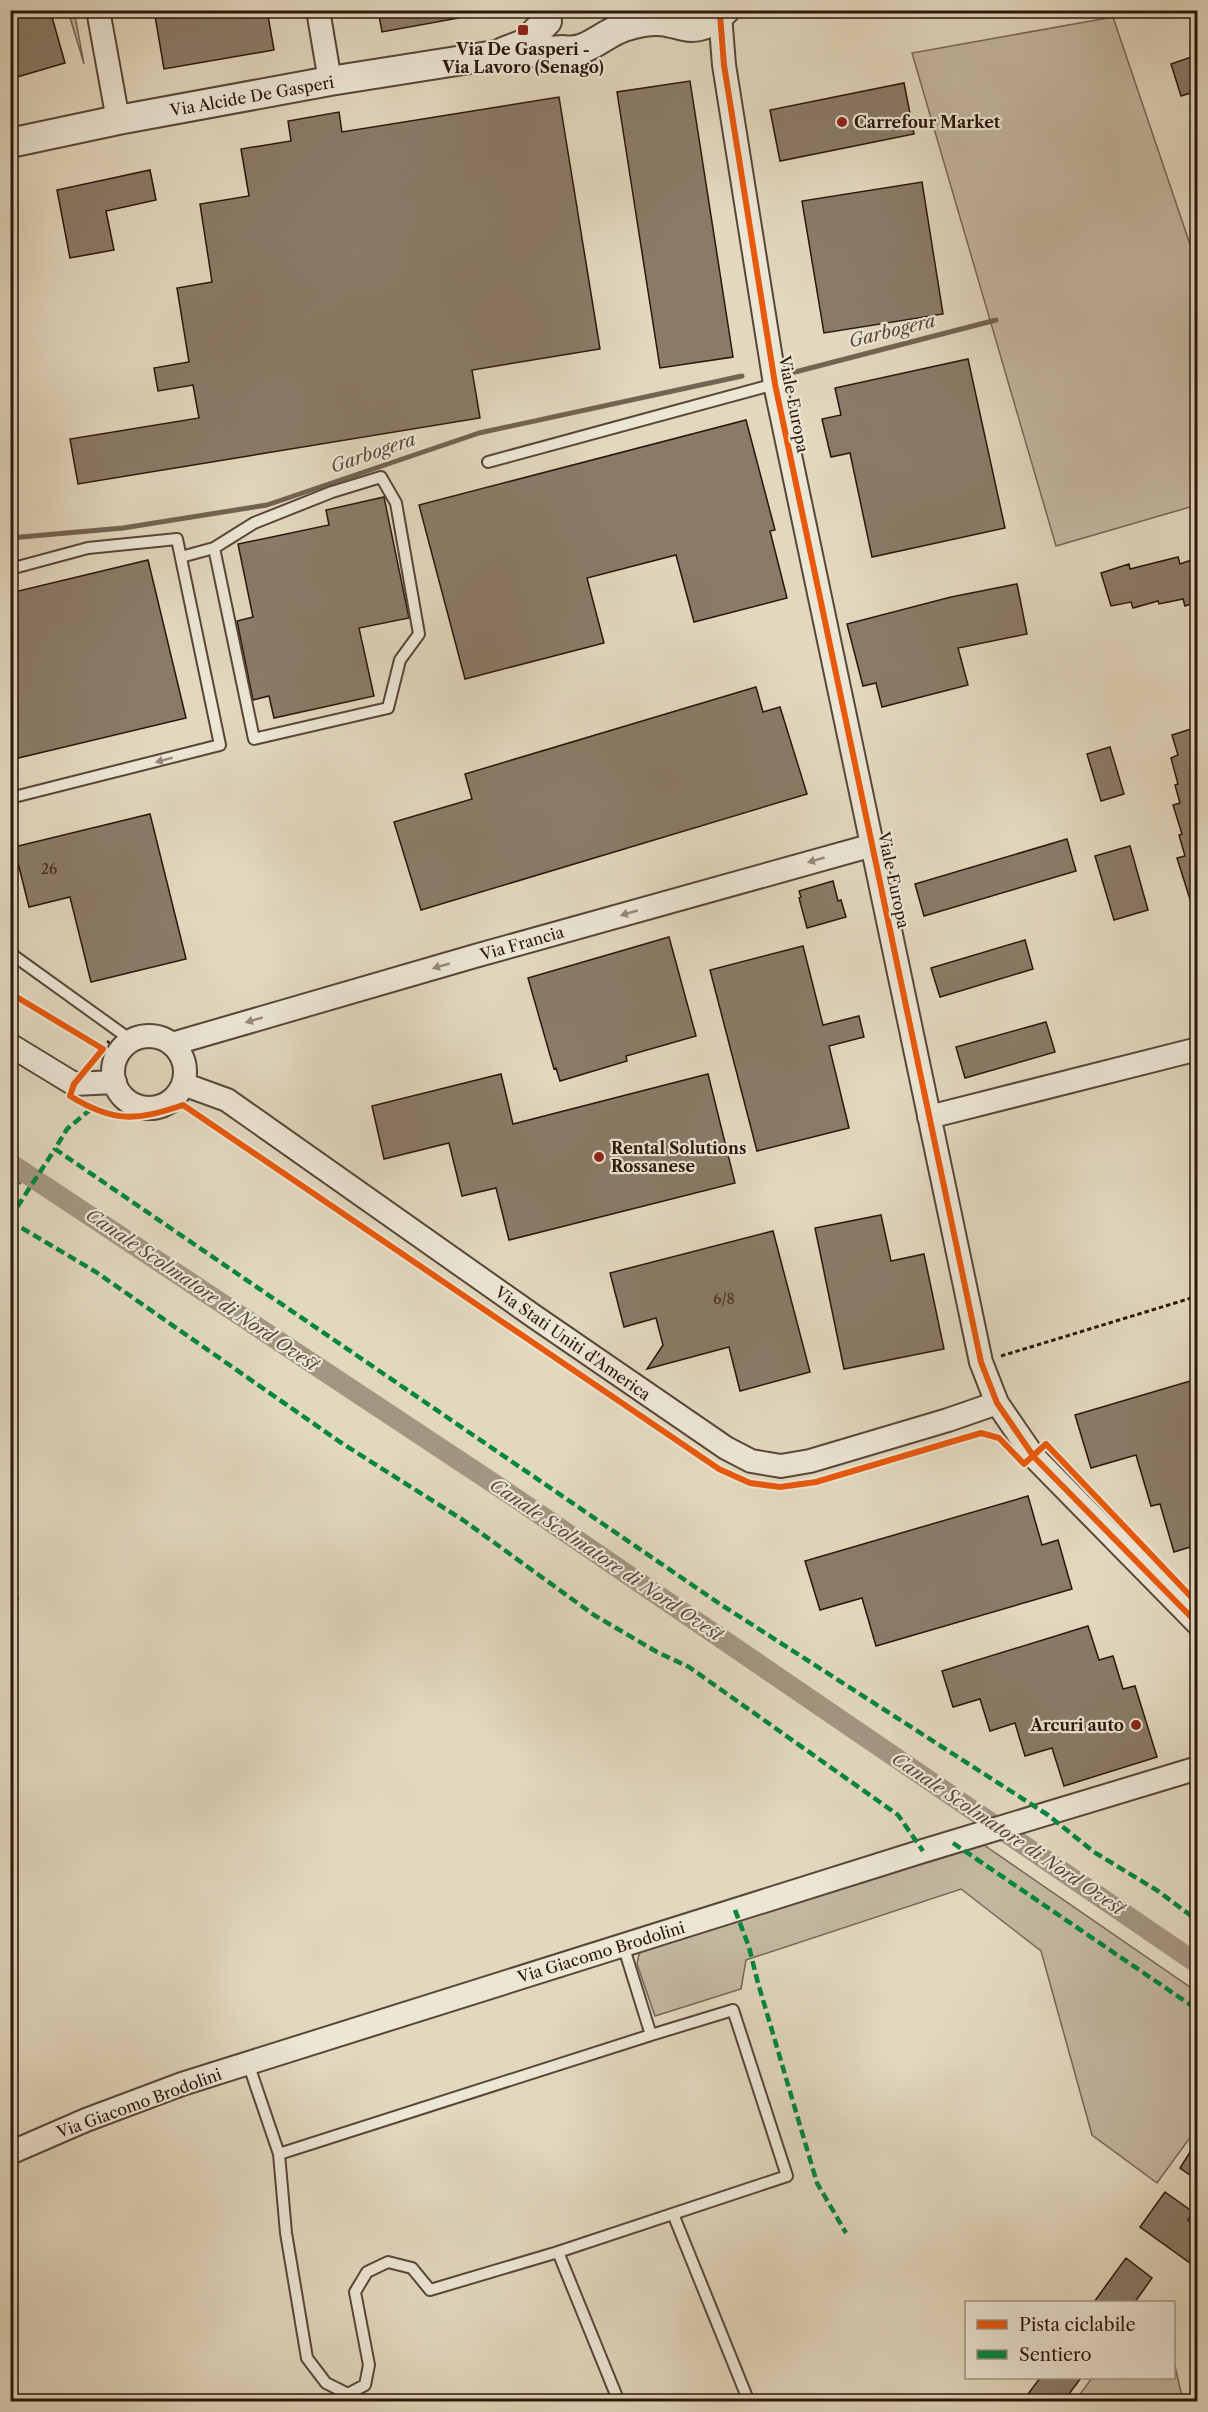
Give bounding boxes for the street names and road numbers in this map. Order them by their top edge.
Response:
street label: Via Alcide De Gasperi [168,72,336,120]
street label: Viale Europa [775,353,813,455]
street label: Viale Europa [874,829,914,931]
street label: Via Francia [477,921,567,965]
street label: Via Stati Uniti d'America [491,1281,655,1405]
street label: Via Giacomo Brodolini [514,1917,687,1987]
street label: Via Giacomo Brodolini [53,2064,224,2142]

